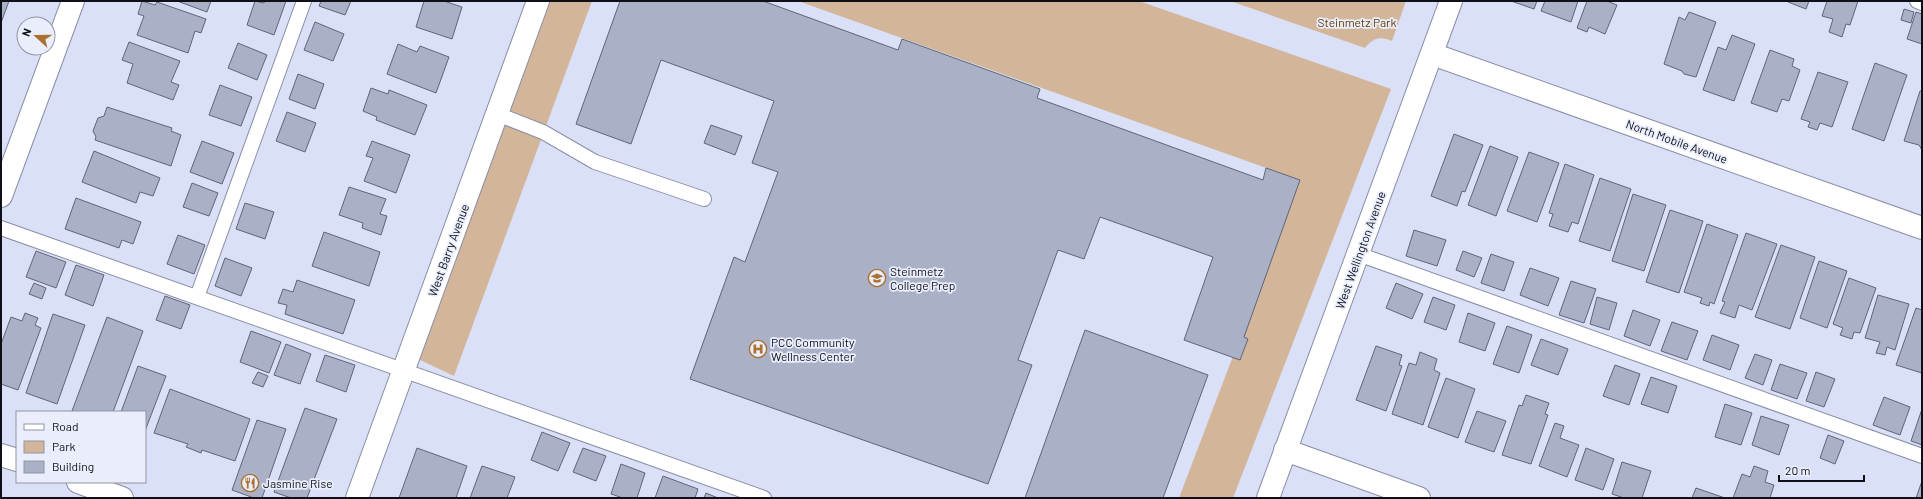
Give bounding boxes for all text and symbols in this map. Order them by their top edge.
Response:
park label: Steinmetz Park [1318,15,1396,29]
north arrow [16,16,56,56]
text: N [19,26,34,38]
street label: North Mobile Avenue [1624,116,1730,166]
street label: West Wellington Avenue [1332,189,1388,311]
street label: West Barry Avenue [425,202,471,298]
place label: Steinmetz College Prep [890,264,955,292]
school or university icon: Steinmetz College Prep [867,268,887,288]
place label: PCC Community Wellness Center [771,335,855,363]
hospital icon: PCC Community Wellness Center [748,339,768,359]
legend [16,411,146,483]
text: Road [52,419,79,433]
text: Park [52,439,76,453]
scale bar [1779,457,1864,483]
text: Building [52,459,94,473]
text: 20 m [1785,463,1811,477]
restaurant icon: Jasmine Rise [240,473,260,493]
place label: Jasmine Rise [263,476,333,490]

